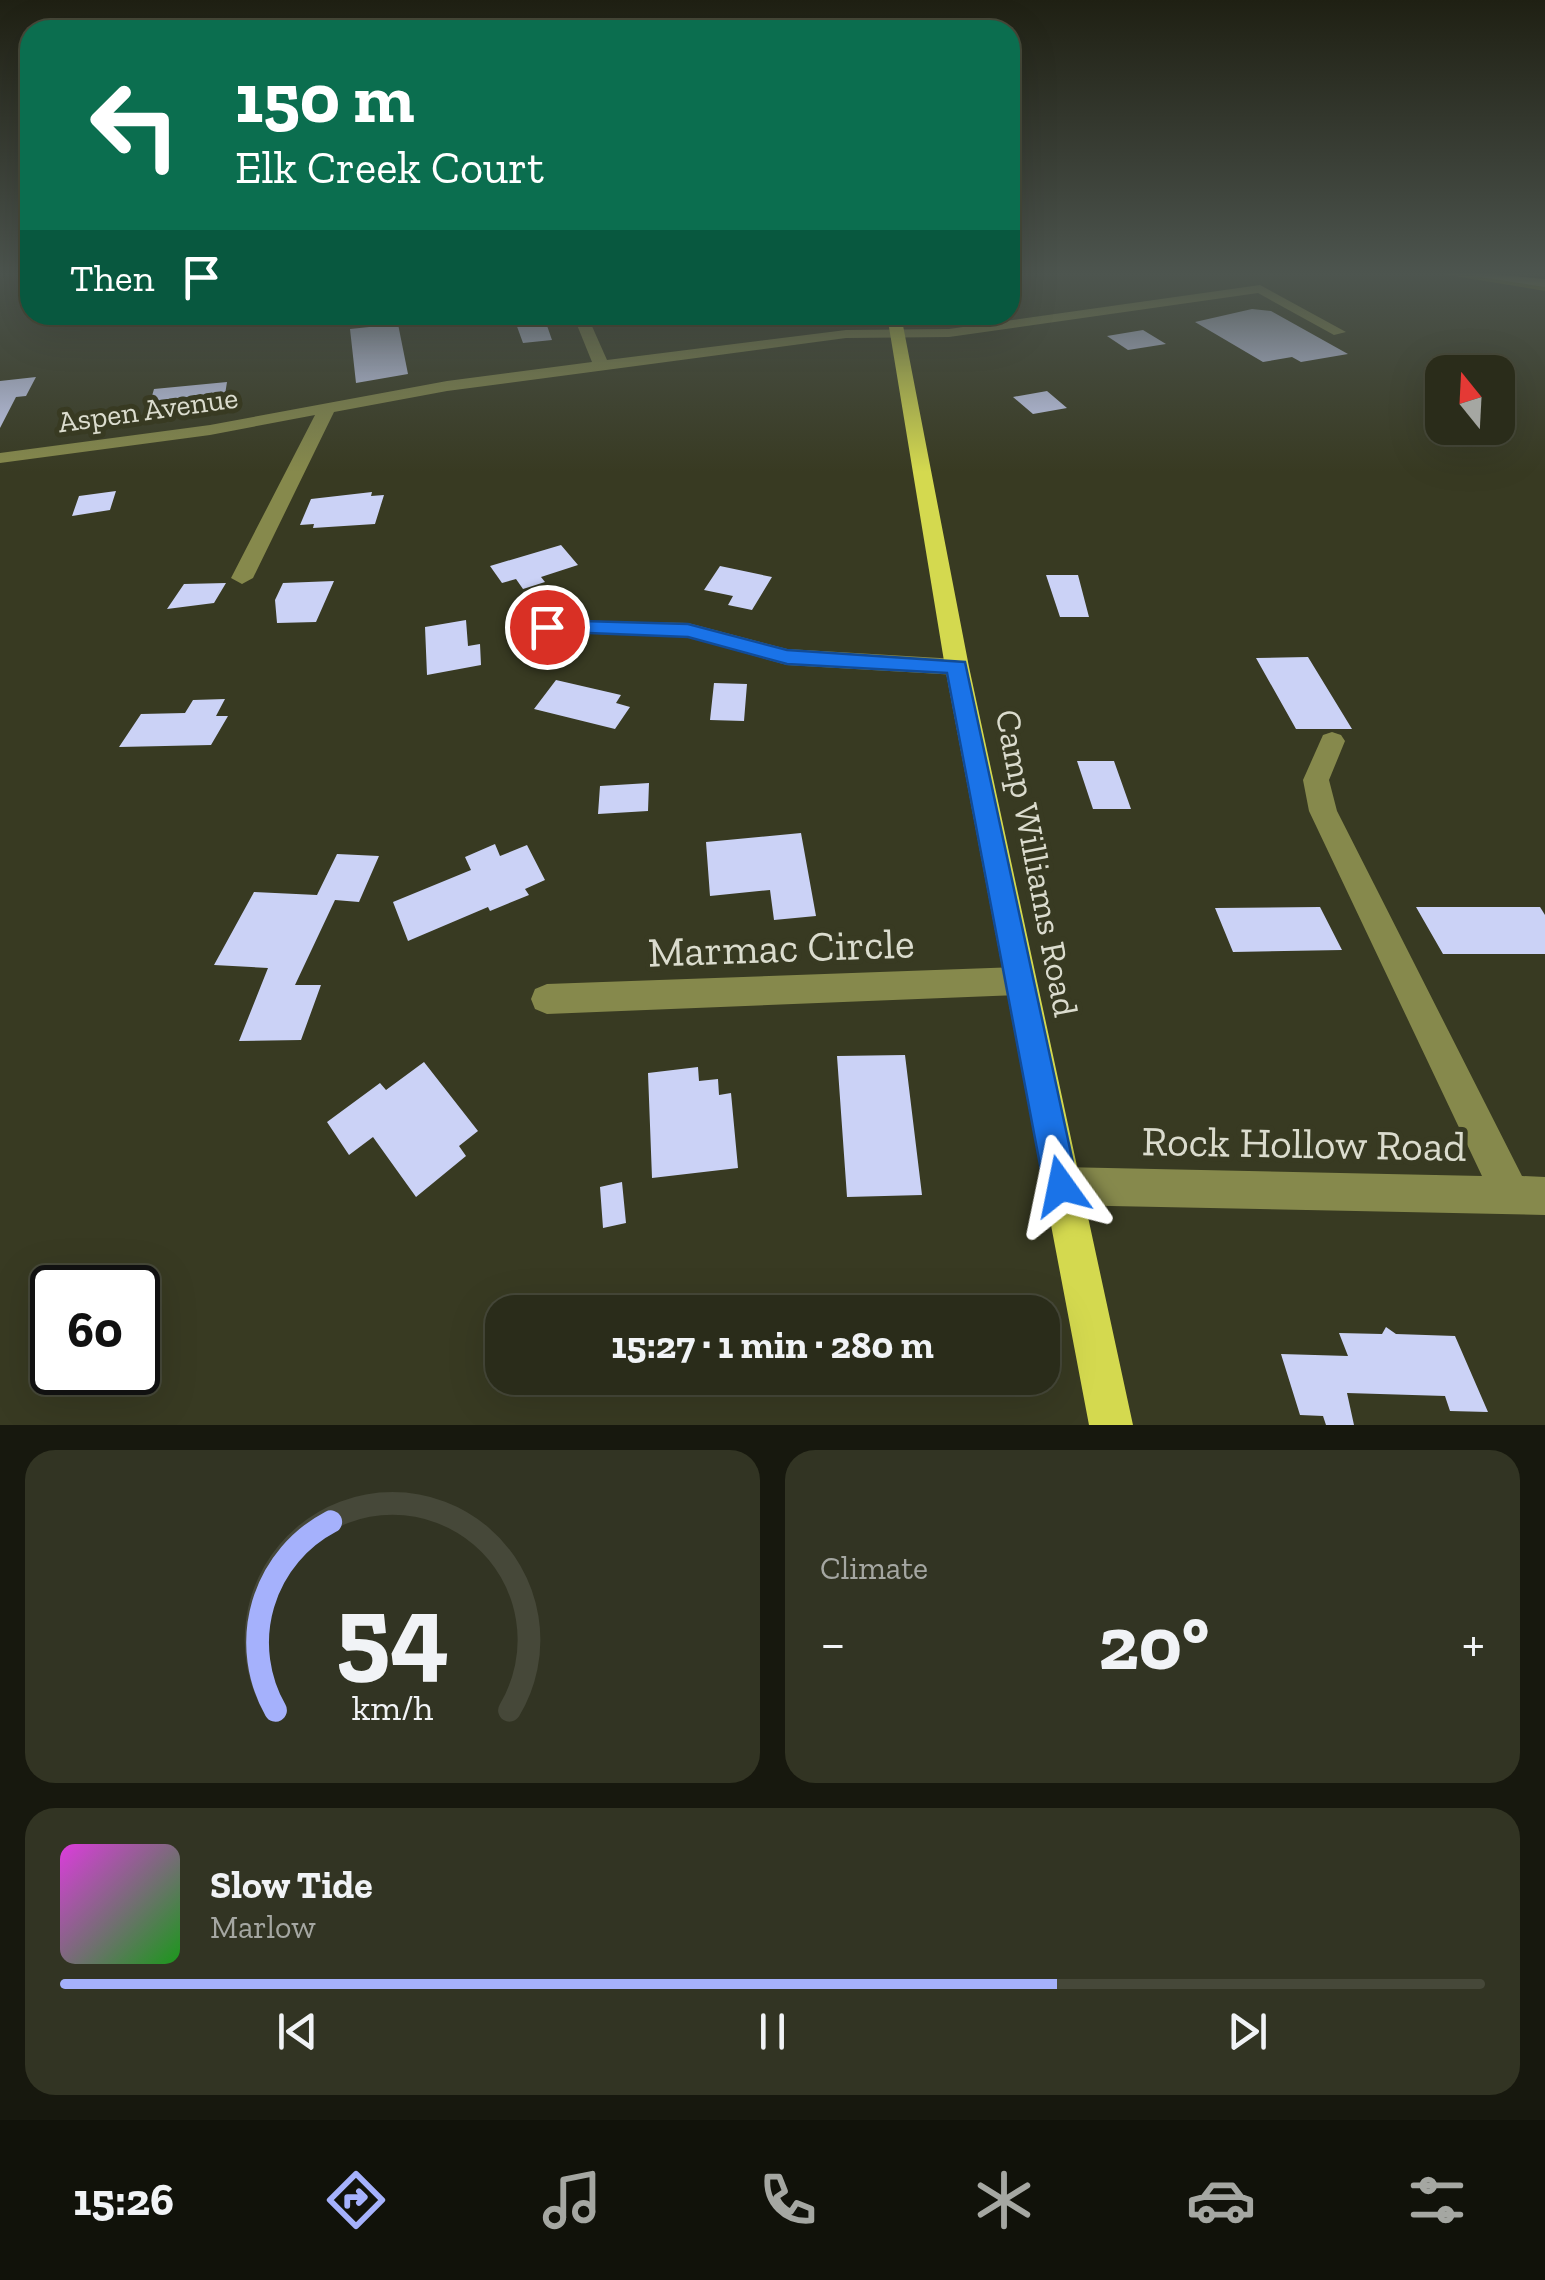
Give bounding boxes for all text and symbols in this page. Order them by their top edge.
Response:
text: 150 m [235,56,415,140]
icon: left [70,60,200,190]
text: Elk Creek Court [235,141,544,195]
icon: arrive [174,250,229,305]
text: Then [70,255,154,301]
north arrow [1425,355,1515,445]
map controls [1425,355,1515,445]
street label: Aspen Avenue [56,380,240,440]
pin [505,585,590,670]
icon: arrive [520,600,575,655]
street label: Camp Williams Road [987,706,1087,1020]
street label: Marmac Circle [647,917,915,978]
street label: Rock Hollow Road [1141,1115,1467,1172]
position arrow [1009,1134,1113,1238]
speed limit sign: 60 [30,1265,160,1395]
text: 15:27 · 1 min · 280 m [611,1322,934,1368]
text: Climate [820,1549,928,1587]
text: 54 [336,1570,449,1695]
text: 20° [1098,1598,1209,1688]
text: − [820,1610,846,1676]
text: + [1462,1610,1485,1676]
text: km/h [352,1686,433,1729]
text: Slow Tide [210,1862,373,1908]
text: Marlow [210,1908,316,1946]
icon: previous [270,2004,325,2059]
icon: pause [745,2004,800,2059]
icon: next [1220,2004,1275,2059]
icon: directions [321,2165,391,2235]
icon: music [537,2165,607,2235]
icon: phone [753,2165,823,2235]
icon: climate [969,2165,1039,2235]
icon: car [1186,2165,1256,2235]
icon: filters [1402,2165,1472,2235]
text: 15:26 [73,2173,174,2227]

